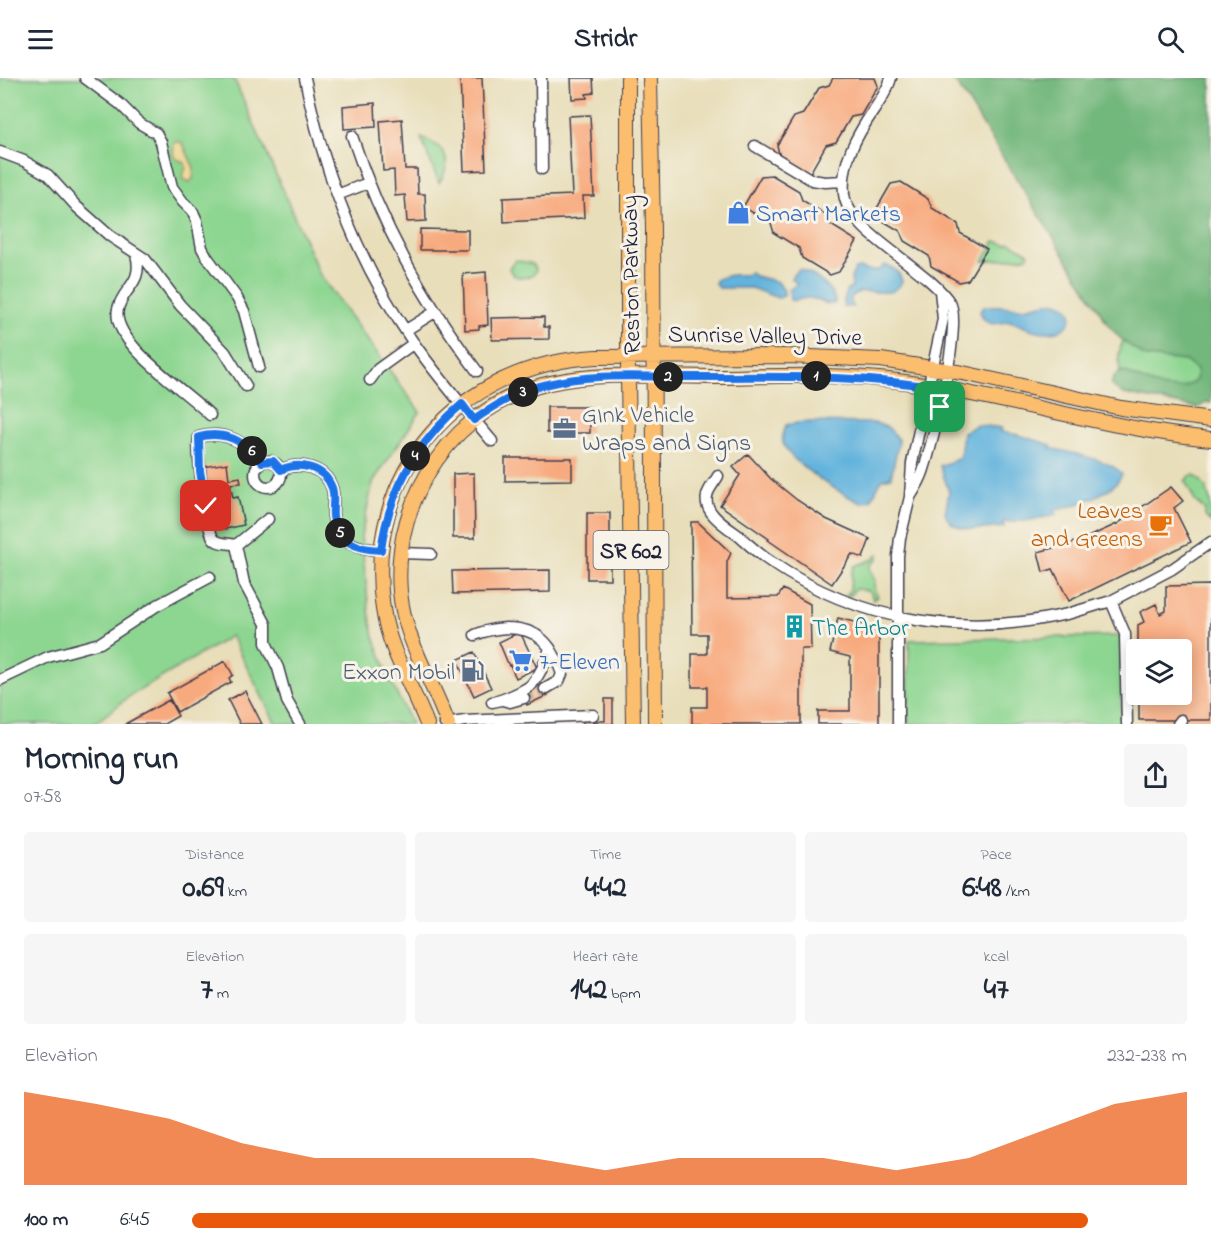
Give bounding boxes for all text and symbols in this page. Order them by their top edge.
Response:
text: Stridr [574,20,637,59]
icon: menu [24,23,57,56]
icon: search [1154,23,1187,56]
street label: Reston Parkway [614,195,652,355]
place label: Smart Markets [756,198,901,233]
shop icon: Smart Markets [725,200,751,226]
street label: Sunrise Valley Drive [668,318,863,358]
pin: 1 [801,361,831,391]
pin: 2 [653,362,683,392]
text: 1 [813,364,819,388]
text: 2 [664,365,672,389]
pin: 3 [508,377,538,407]
text: 3 [520,380,526,404]
pin [914,381,965,432]
icon: arrive [923,390,956,423]
place label: GInk Vehicle Wraps and Signs [582,399,751,462]
office icon: GInk Vehicle Wraps and Signs [551,415,577,441]
pin: 6 [237,436,267,466]
text: 6 [248,439,256,463]
pin: 4 [400,441,430,471]
text: 4 [412,444,418,468]
pin [180,480,231,531]
icon: check [189,489,222,522]
place label: Leaves and Greens [1031,495,1143,558]
cafe icon: Leaves and Greens [1148,511,1174,537]
pin: 5 [325,518,355,548]
text: 5 [335,521,345,545]
road number: SR 602 [594,531,668,569]
place label: The Arbor [812,612,909,647]
building icon: The Arbor [781,614,807,640]
map controls [1126,639,1192,705]
button: layers [1126,639,1192,705]
place label: 7-Eleven [539,646,620,681]
supermarket icon: 7-Eleven [508,648,534,674]
place label: Exxon Mobil [342,656,455,691]
fuel station icon: Exxon Mobil [460,658,486,684]
text: Morning run [24,736,178,784]
button: share [1124,744,1187,807]
text: 07:58 [24,783,62,812]
text: Distance [185,843,244,867]
text: Time [590,843,621,867]
text: Pace [981,843,1012,867]
text: 0.69 [182,867,224,911]
text: 4:42 [584,867,627,911]
text: 6:48 [962,867,1002,911]
text: km [224,880,247,904]
text: /km [1002,880,1030,904]
text: Elevation [185,945,244,969]
text: Heart rate [573,945,638,969]
text: kcal [983,945,1009,969]
text: 7 [200,969,213,1013]
text: 142 [570,969,607,1013]
text: 47 [984,969,1009,1013]
text: m [213,982,229,1006]
text: bpm [607,982,641,1006]
text: Elevation [24,1042,98,1071]
text: 232–238 m [1107,1042,1187,1071]
text: 100 m [24,1206,68,1235]
text: 6:45 [120,1206,150,1235]

